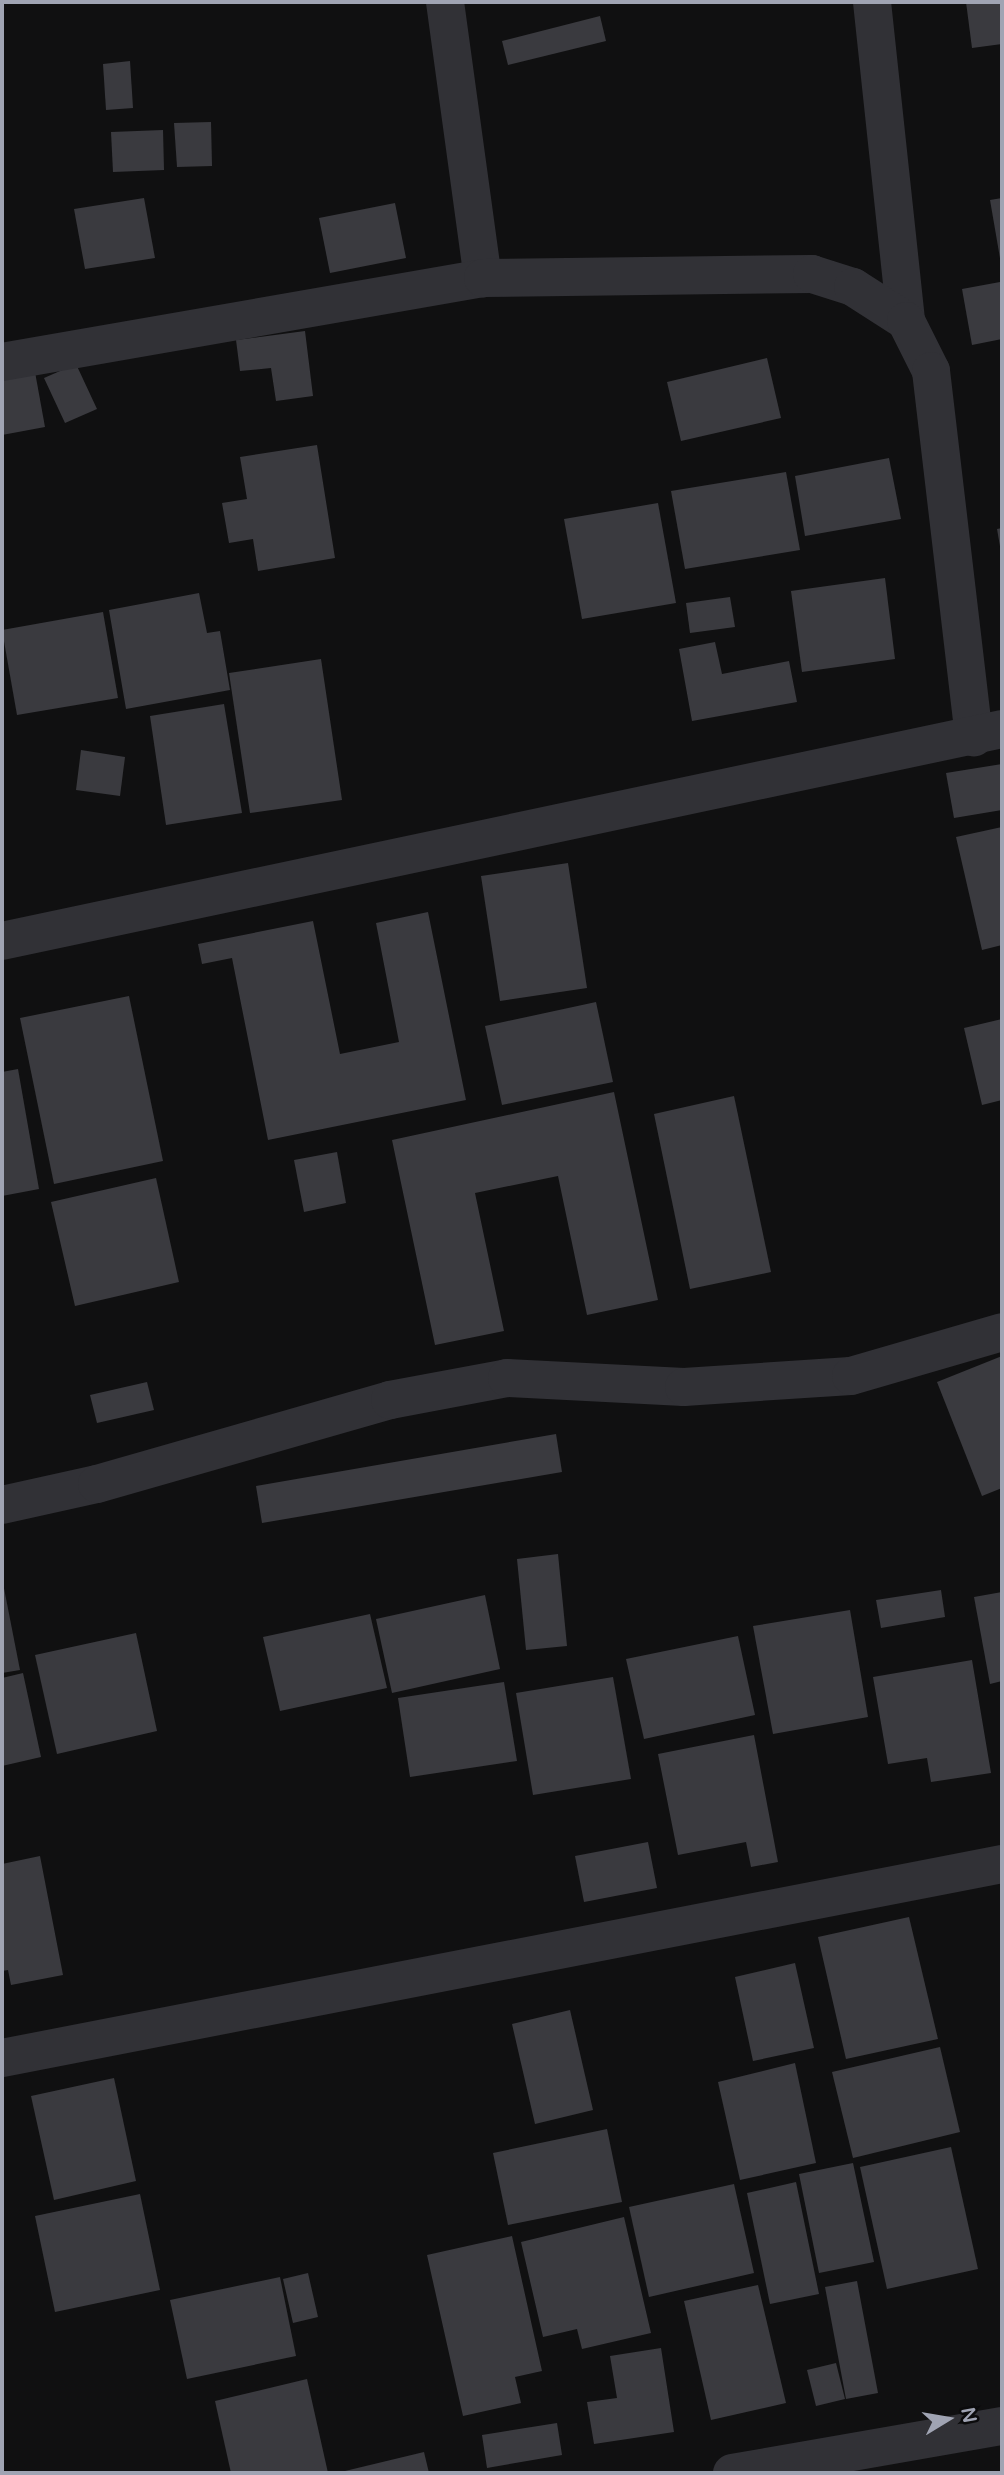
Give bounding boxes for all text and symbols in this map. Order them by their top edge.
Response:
north arrow [913,2384,983,2454]
text: N [956,2405,981,2425]

